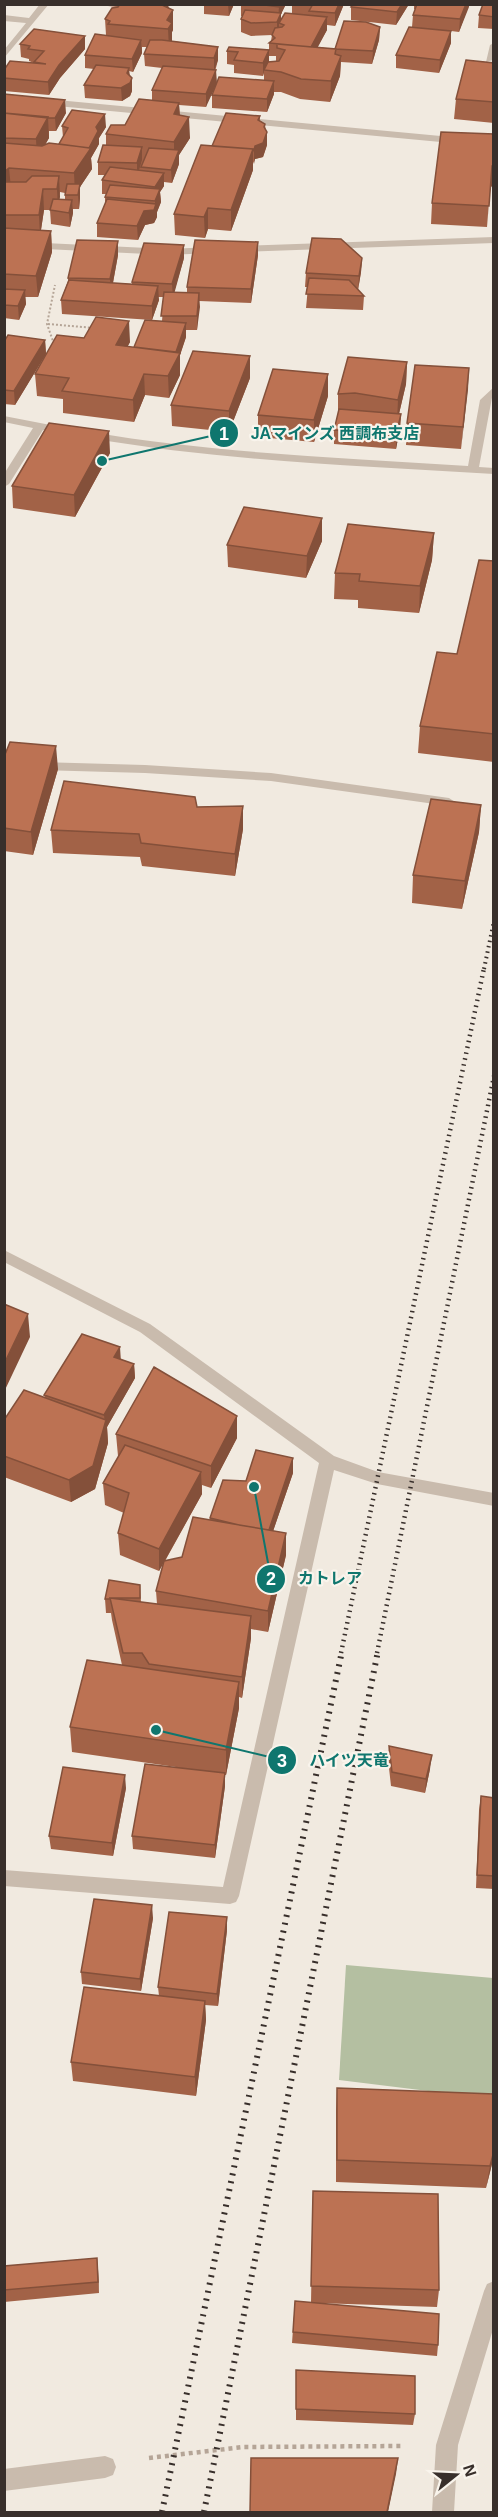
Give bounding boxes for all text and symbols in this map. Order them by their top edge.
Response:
callout: JAマインズ 西調布支店 [209,416,431,450]
text: 1 [219,424,229,444]
text: JAマインズ 西調布支店 [251,425,419,442]
callout: カトレア [256,1562,374,1596]
text: 2 [266,1569,276,1589]
text: カトレア [298,1570,362,1587]
callout: ハイツ天竜 [267,1743,401,1777]
text: 3 [277,1751,287,1771]
text: ハイツ天竜 [309,1752,389,1769]
north arrow [426,2445,486,2505]
text: N [460,2462,480,2479]

